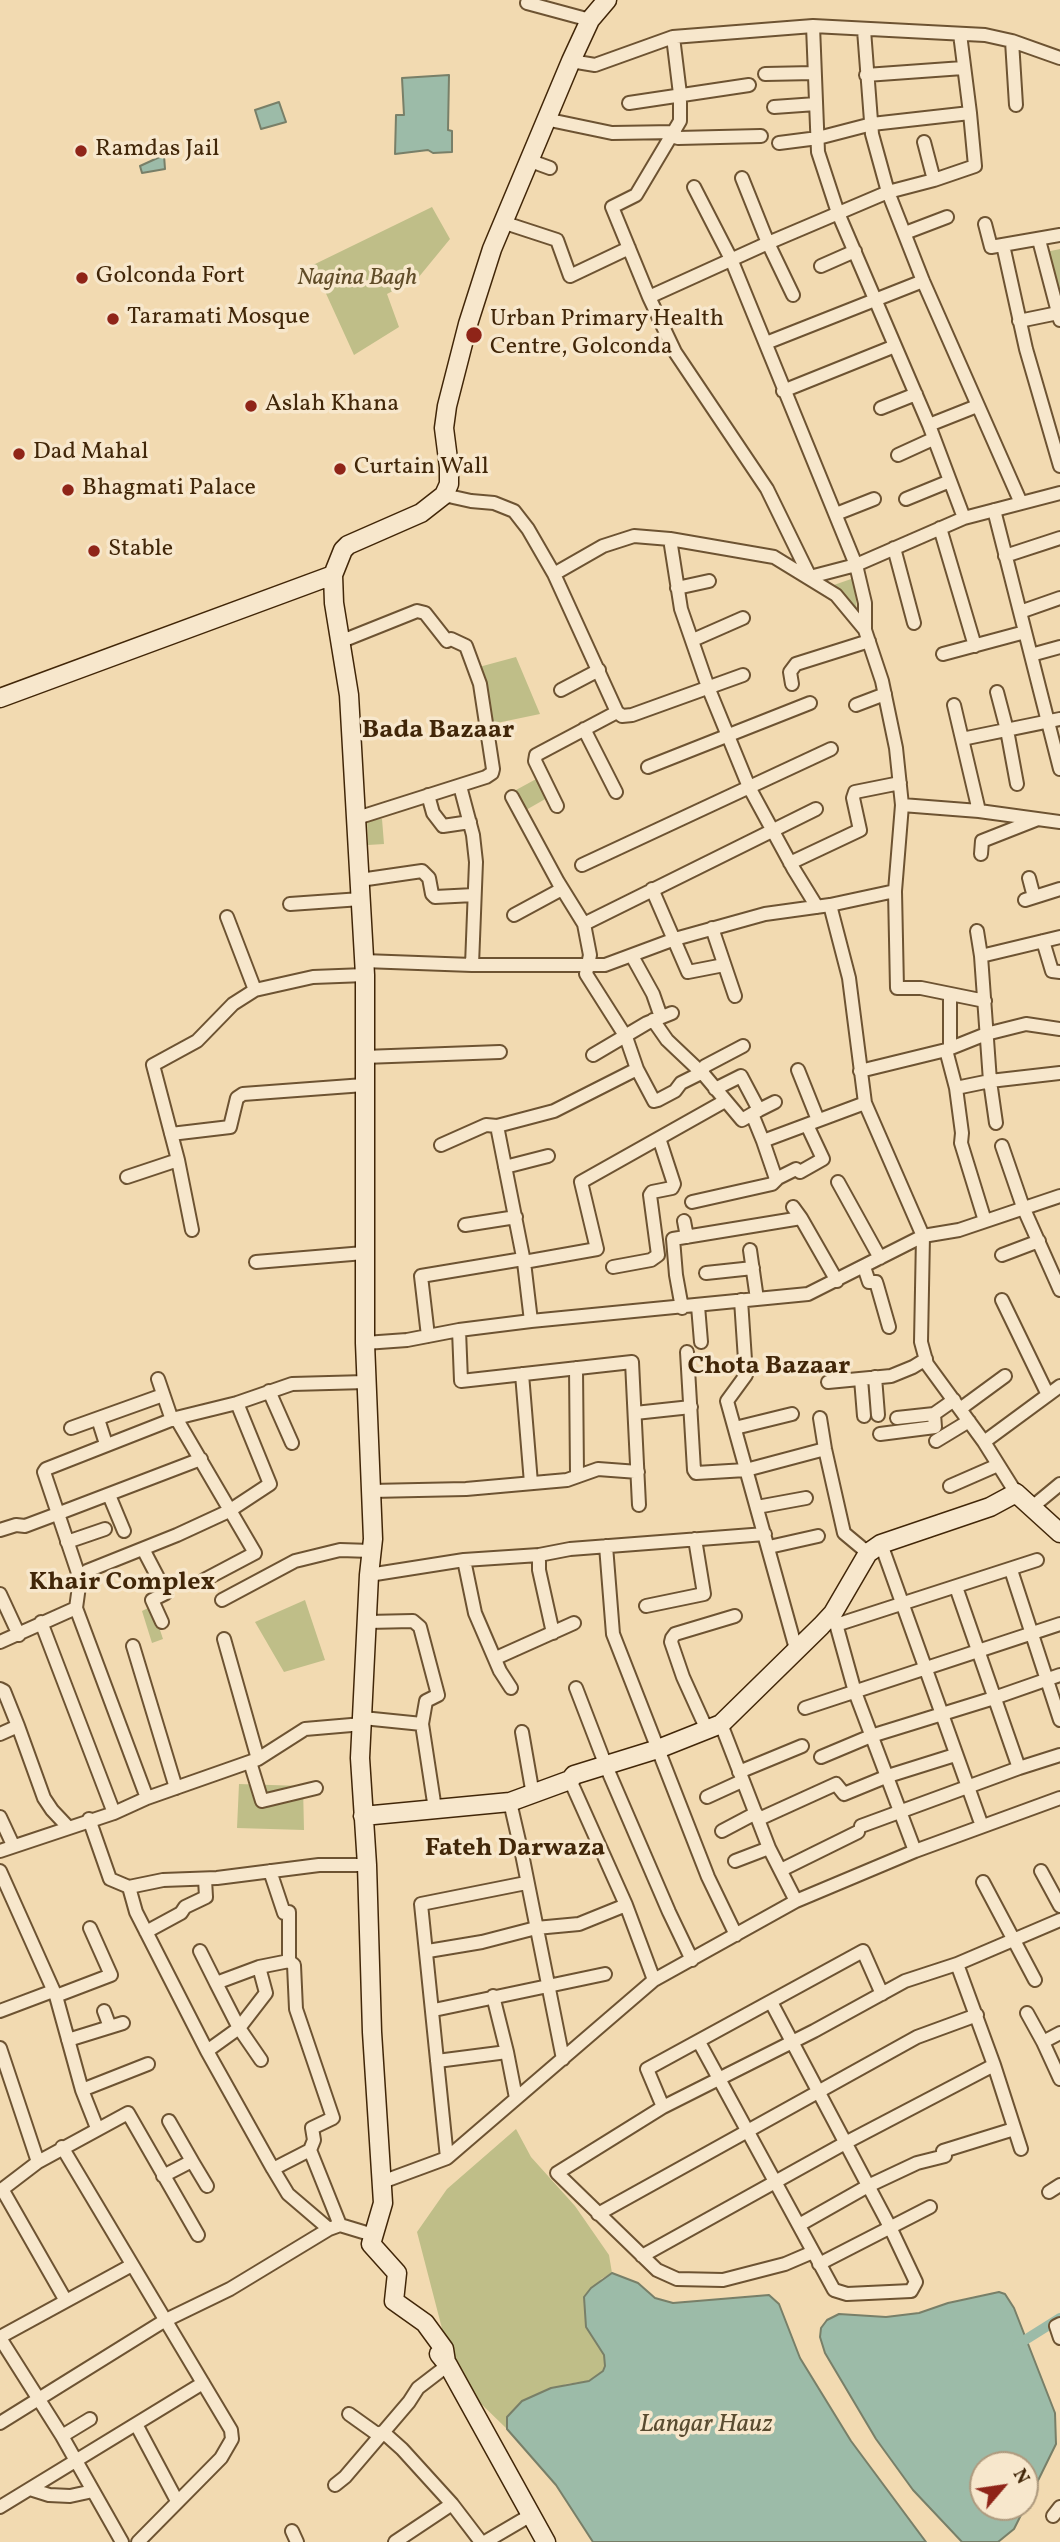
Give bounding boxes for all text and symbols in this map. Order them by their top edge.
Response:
place label: Ramdas Jail [95,137,219,165]
marker: Ramdas Jail [73,143,89,159]
place label: Golconda Fort [96,264,245,292]
park label: Nagina Bagh [297,266,417,294]
marker: Golconda Fort [74,270,90,286]
place label: Taramati Mosque [127,305,310,333]
place label: Urban Primary Health Centre, Golconda [490,307,724,363]
marker: Taramati Mosque [105,311,121,327]
marker: Urban Primary Health Centre, Golconda [464,325,484,345]
place label: Aslah Khana [265,392,399,420]
marker: Aslah Khana [243,398,259,414]
place label: Dad Mahal [33,440,149,468]
marker: Dad Mahal [11,446,27,462]
place label: Curtain Wall [354,455,489,483]
marker: Curtain Wall [332,461,348,477]
place label: Bhagmati Palace [82,476,256,504]
marker: Bhagmati Palace [60,482,76,498]
place label: Stable [108,537,173,565]
marker: Stable [86,543,102,559]
district label: Bada Bazaar [362,716,514,748]
district label: Chota Bazaar [688,1352,850,1384]
district label: Khair Complex [29,1568,215,1600]
district label: Fateh Darwaza [425,1834,605,1866]
water label: Langar Hauz [639,2410,773,2442]
north arrow [969,2451,1039,2521]
text: N [1006,2464,1035,2489]

